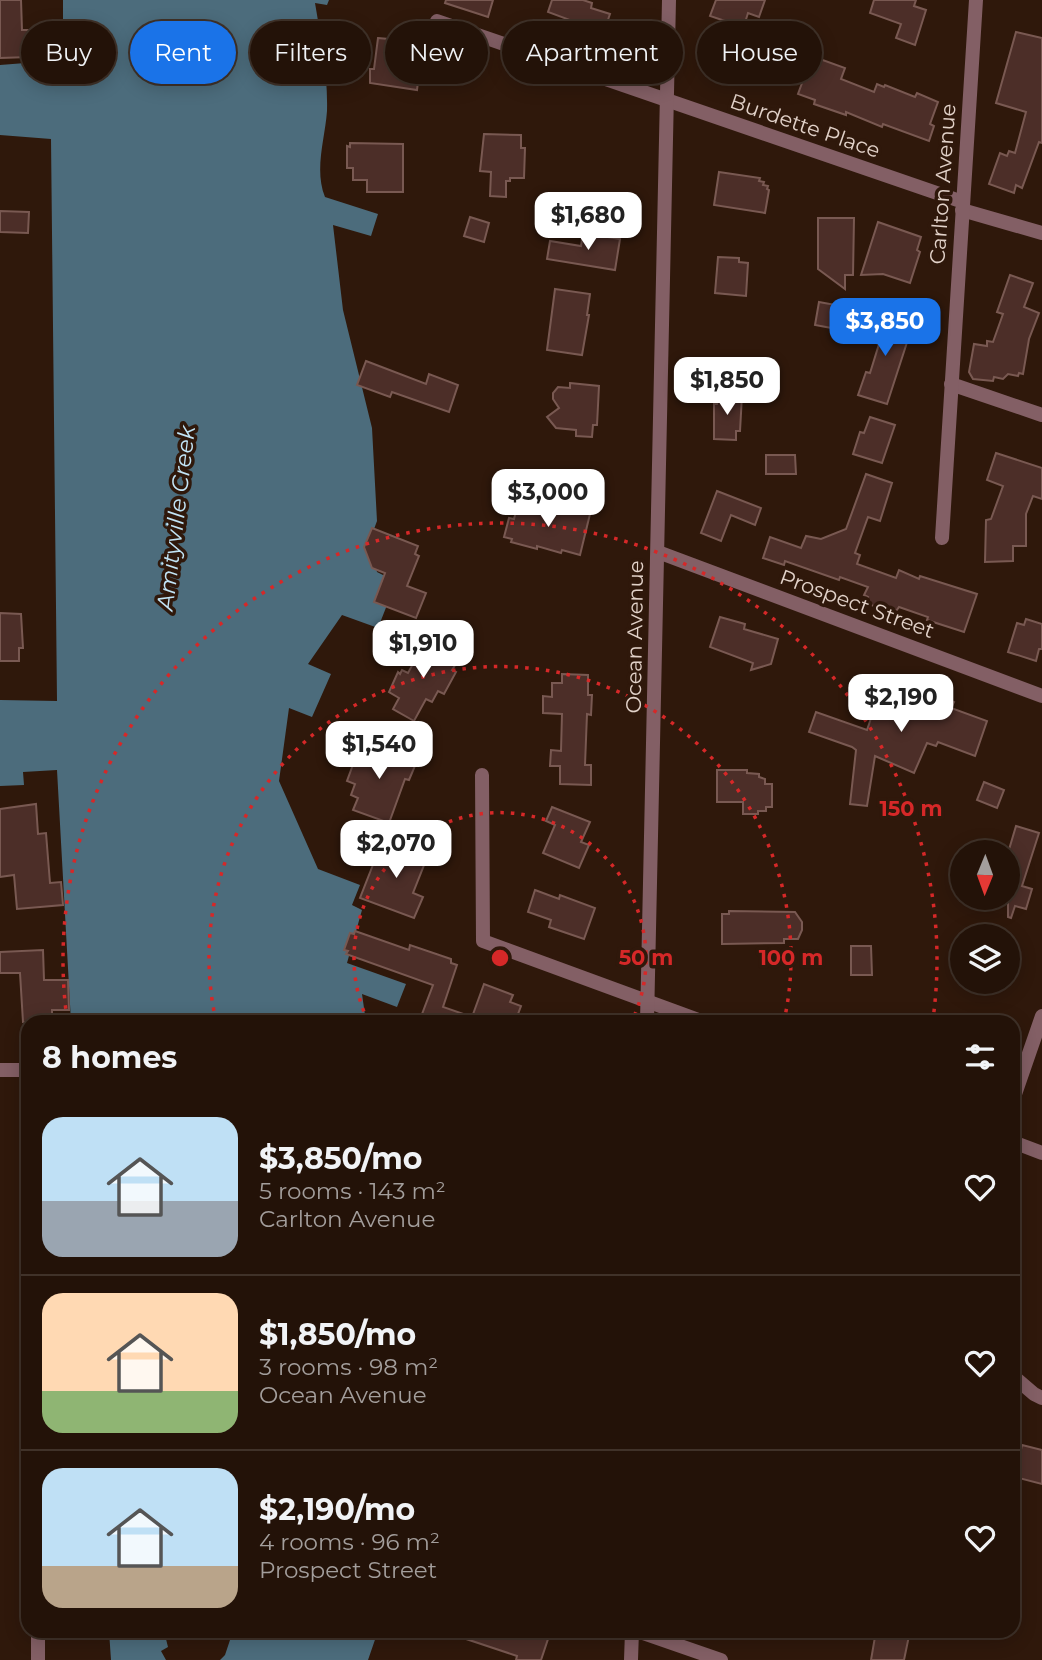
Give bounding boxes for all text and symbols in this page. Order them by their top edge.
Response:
chip: Buy [21,21,116,84]
chip: Rent [130,21,236,84]
chip: Filters [250,21,371,84]
chip: New [385,21,488,84]
chip: Apartment [502,21,683,84]
chip: House [697,21,822,84]
street label: Burdette Place [727,88,883,163]
street label: Carlton Avenue [924,103,961,265]
pin: $1,680 [531,192,645,252]
text: $1,680 [551,201,625,229]
pin: $3,850 [828,298,942,358]
text: $3,850 [846,307,924,335]
pin: $1,850 [670,358,784,417]
text: $1,850 [690,366,764,394]
water label: Amityville Creek [151,423,201,614]
pin: $3,000 [491,470,605,529]
text: $3,000 [508,478,588,506]
street label: Ocean Avenue [621,560,648,714]
street label: Prospect Street [777,564,938,643]
pin: $1,910 [366,620,480,680]
text: $1,910 [389,629,457,657]
pin: $2,190 [844,674,958,734]
text: $2,190 [864,683,938,711]
pin: $1,540 [322,722,436,781]
text: $1,540 [342,730,416,758]
text: 150 m [880,796,942,821]
pin: $2,070 [339,820,453,880]
text: $2,070 [356,829,436,857]
north arrow [950,840,1020,910]
map controls [950,840,1020,994]
button: layers [950,924,1020,994]
text: 50 m [619,945,673,970]
text: 100 m [759,945,823,970]
centre of rings [488,946,512,970]
icon: filters [961,1038,999,1076]
text: 8 homes [42,1039,177,1076]
text: $3,850/mo [259,1140,422,1177]
icon: home [98,1145,182,1229]
icon: heart [961,1168,999,1206]
text: 5 rooms · 143 m² [259,1177,446,1205]
text: Carlton Avenue [259,1205,435,1233]
text: $1,850/mo [259,1316,416,1353]
icon: home [98,1321,182,1405]
icon: heart [961,1344,999,1382]
text: 3 rooms · 98 m² [259,1353,438,1381]
text: Ocean Avenue [259,1381,427,1409]
text: $2,190/mo [259,1491,415,1528]
icon: home [98,1496,182,1580]
icon: heart [961,1519,999,1557]
text: 4 rooms · 96 m² [259,1528,440,1556]
text: Prospect Street [259,1556,437,1584]

